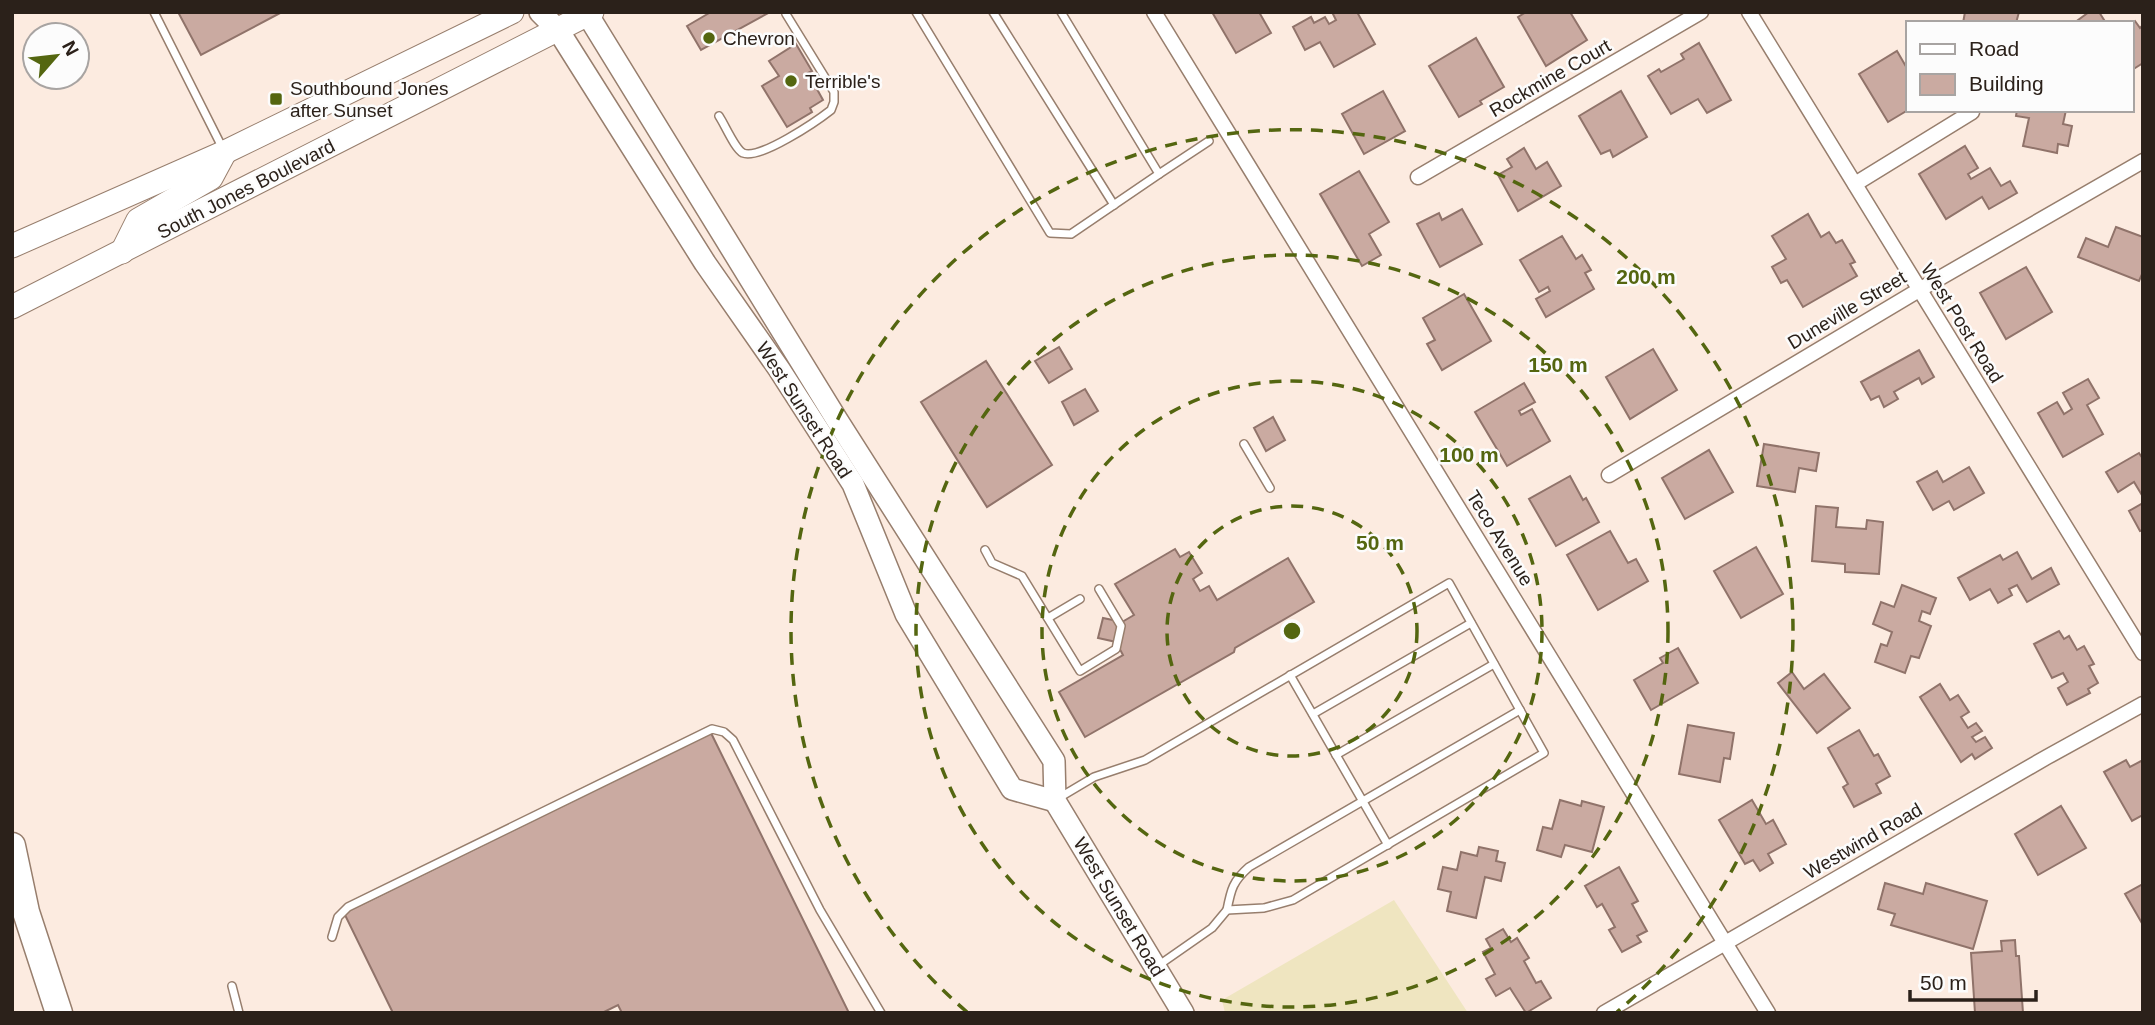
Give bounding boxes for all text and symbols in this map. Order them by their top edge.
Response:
north arrow [21,21,91,91]
legend [1906,21,2134,112]
place label: Chevron [723,28,795,49]
marker: Chevron [701,30,717,46]
street label: Rockmine Court [1486,34,1615,121]
text: N [58,37,83,59]
text: Road [1969,37,2019,60]
place label: Terrible's [805,71,880,92]
text: Building [1969,72,2044,95]
marker: Terrible's [783,73,799,89]
place label: Southbound Jones after Sunset [290,78,448,121]
marker: Southbound Jones after Sunset [268,91,284,107]
street label: South Jones Boulevard [154,135,338,243]
street label: West Post Road [1917,259,2007,387]
text: 200 m [1616,265,1676,288]
street label: Duneville Street [1784,266,1911,354]
street label: West Sunset Road [752,338,856,482]
text: 150 m [1528,353,1588,376]
text: 100 m [1439,443,1499,466]
street label: Teco Avenue [1462,486,1538,590]
text: 50 m [1356,531,1404,554]
centre of rings [1280,619,1304,643]
street label: Westwind Road [1800,799,1926,883]
street label: West Sunset Road [1069,834,1169,980]
scale bar [1910,958,2036,1002]
text: 50 m [1920,971,1967,994]

